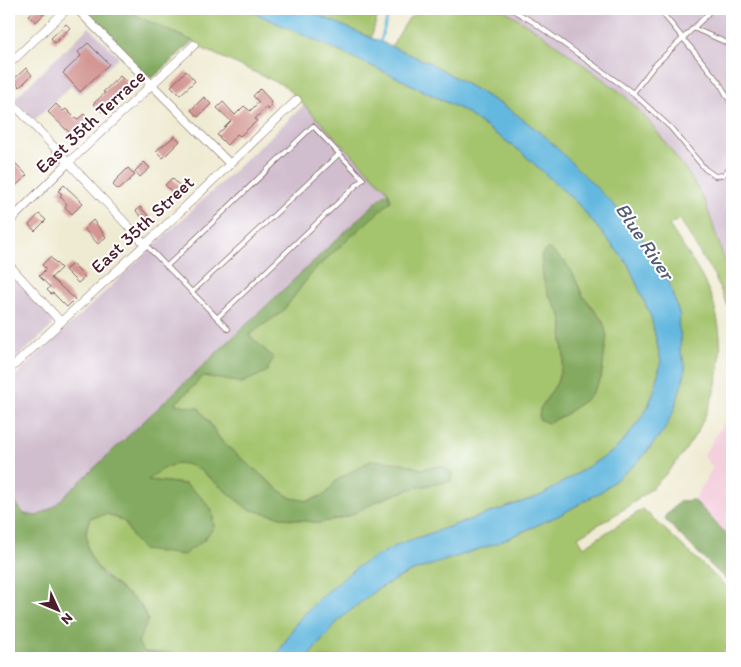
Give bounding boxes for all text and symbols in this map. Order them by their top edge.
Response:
street label: East 35th Terrace [31,64,150,178]
street label: East 35th Street [86,171,199,278]
water label: Blue River [610,198,681,286]
north arrow [32,584,82,634]
text: N [58,609,76,628]

